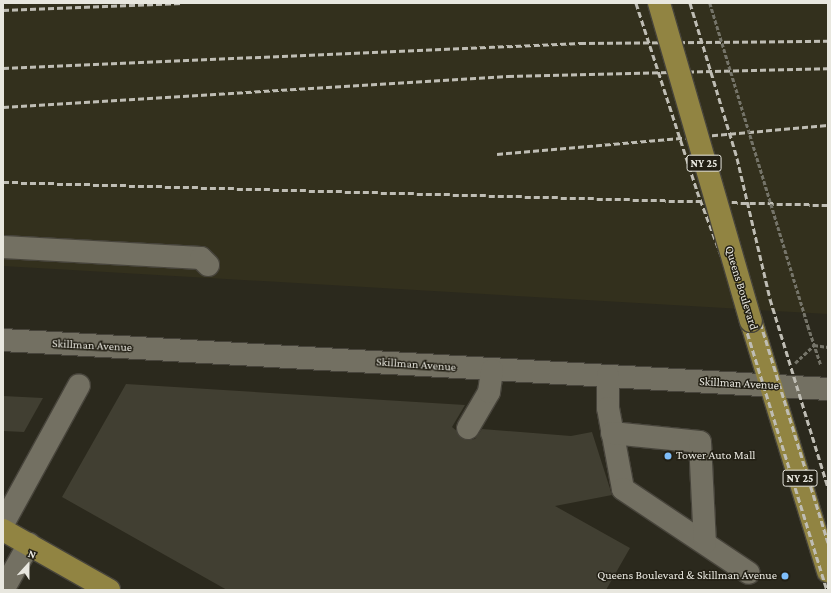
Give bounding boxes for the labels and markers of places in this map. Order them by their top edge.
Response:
place label: Tower Auto Mall [676,449,755,463]
marker: Tower Auto Mall [663,451,673,461]
place label: Queens Boulevard & Skillman Avenue [597,569,777,583]
marker: Queens Boulevard & Skillman Avenue [780,571,790,581]

